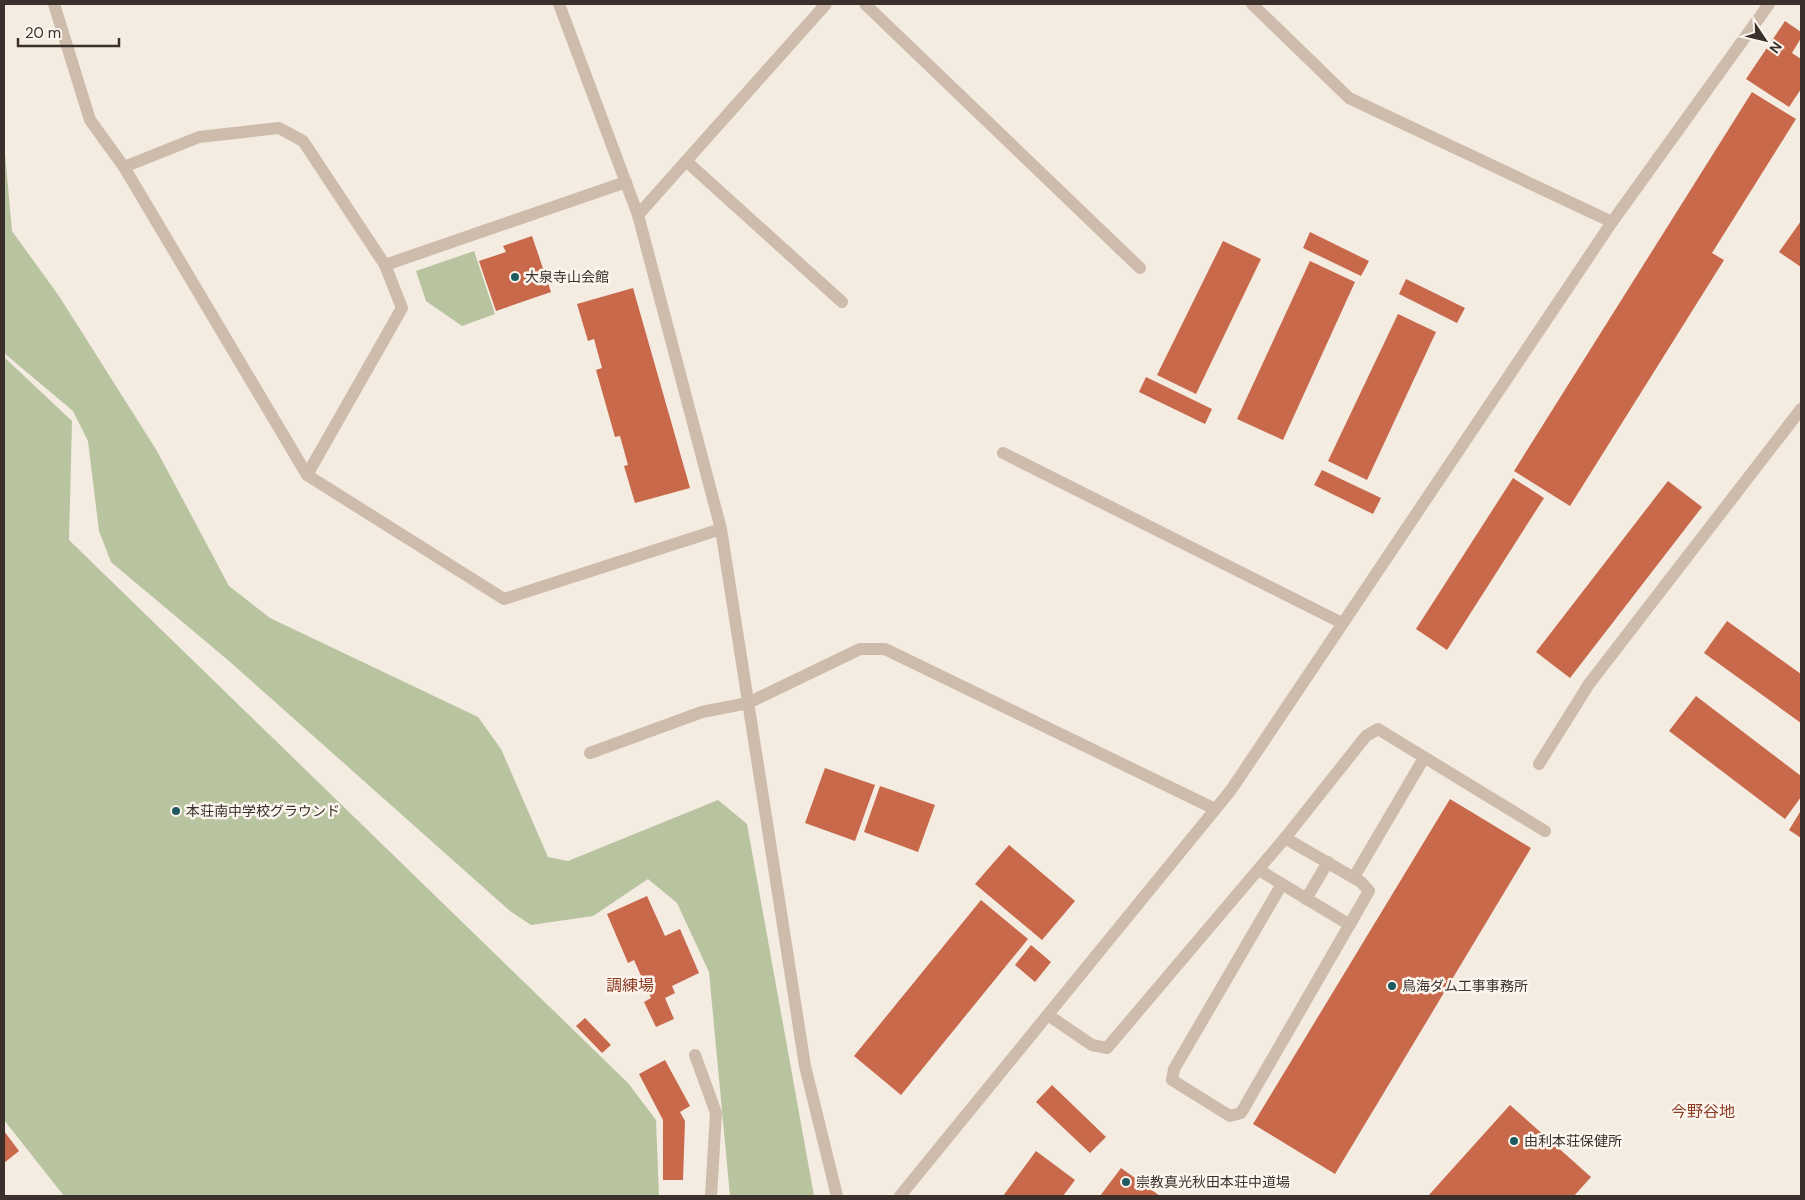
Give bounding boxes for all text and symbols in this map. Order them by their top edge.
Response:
scale bar [18,15,119,47]
north arrow [1740,15,1790,65]
text: 20 m [25,23,61,43]
text: N [1765,38,1786,57]
place label: 大泉寺山会館 [525,268,609,286]
marker: 大泉寺山会館 [509,271,521,283]
place label: 本荘南中学校グラウンド [186,802,340,820]
marker: 本荘南中学校グラウンド [170,805,182,817]
district label: 調練場 [606,975,654,996]
place label: 鳥海ダム工事事務所 [1402,977,1528,995]
marker: 鳥海ダム工事事務所 [1386,980,1398,992]
district label: 今野谷地 [1671,1101,1735,1122]
place label: 由利本荘保健所 [1524,1132,1622,1150]
marker: 由利本荘保健所 [1508,1135,1520,1147]
place label: 崇教真光秋田本荘中道場 [1136,1173,1290,1191]
marker: 崇教真光秋田本荘中道場 [1120,1176,1132,1188]

